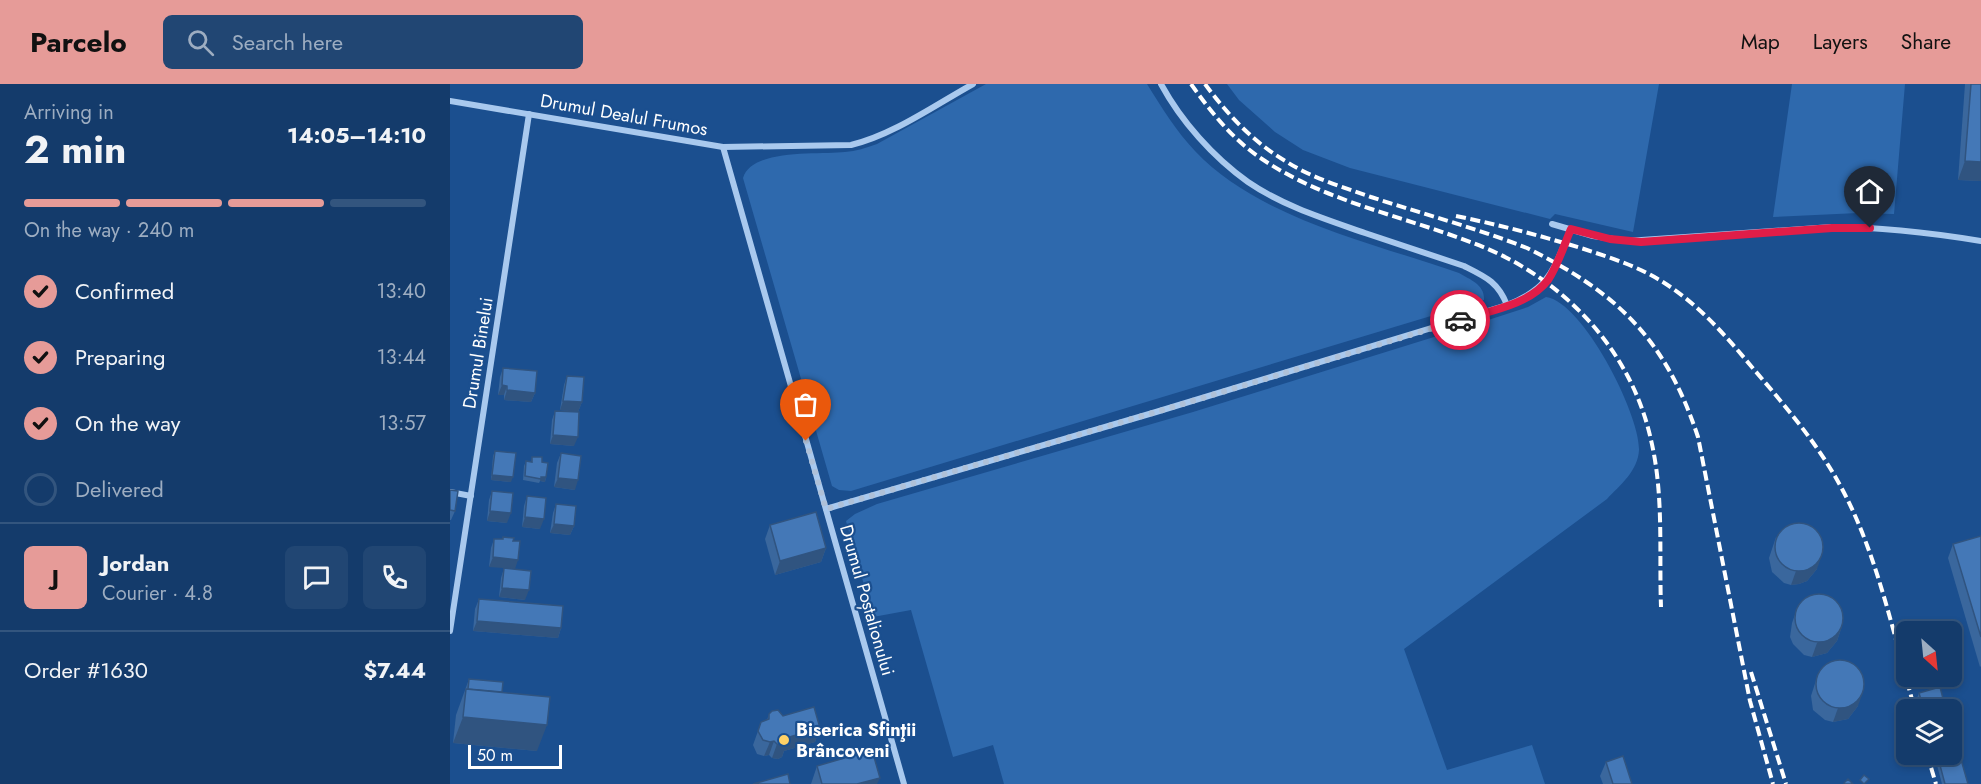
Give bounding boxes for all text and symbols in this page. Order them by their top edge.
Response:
search box [163,15,583,69]
text: Parcelo [30,22,127,63]
icon: search [184,26,217,59]
text: Search here [232,26,343,58]
text: Map [1741,27,1780,57]
text: Layers [1813,27,1868,57]
text: Share [1901,27,1951,57]
street label: Drumul Dealul Frumos [538,87,710,143]
text: Arriving in [24,98,114,127]
text: 14:05–14:10 [287,119,426,151]
text: 2 min [24,121,126,178]
pin [1844,166,1895,228]
icon: home [1853,175,1886,208]
text: On the way · 240 m [24,216,194,245]
icon: check [24,275,57,308]
text: Confirmed [75,275,174,307]
text: 13:40 [376,277,426,306]
courier [1430,290,1490,350]
street label: Drumul Binelui [456,295,500,411]
icon: car [1444,304,1477,337]
icon: check [24,341,57,374]
text: Preparing [75,341,166,373]
text: 13:44 [377,343,426,372]
pin [780,379,831,441]
icon: bag [789,388,822,421]
icon: check [24,407,57,440]
text: On the way [75,407,180,439]
text: 13:57 [378,409,426,438]
text: Delivered [75,473,164,505]
street label: Drumul Poștalionului [833,521,901,679]
button: chat [285,546,348,609]
button: phone [363,546,426,609]
text: Jordan [102,547,169,579]
text: J [52,561,59,593]
text: Courier · 4.8 [102,579,213,608]
north arrow [1896,621,1962,687]
map controls [1896,621,1962,765]
text: Order #1630 [24,654,148,686]
text: $7.44 [363,654,426,686]
button: layers [1896,699,1962,765]
place label: Biserica Sfinţii Brâncoveni [796,717,916,764]
marker: Biserica Sfinţii Brâncoveni [777,733,791,747]
scale bar [468,742,562,770]
text: 50 m [477,744,513,767]

